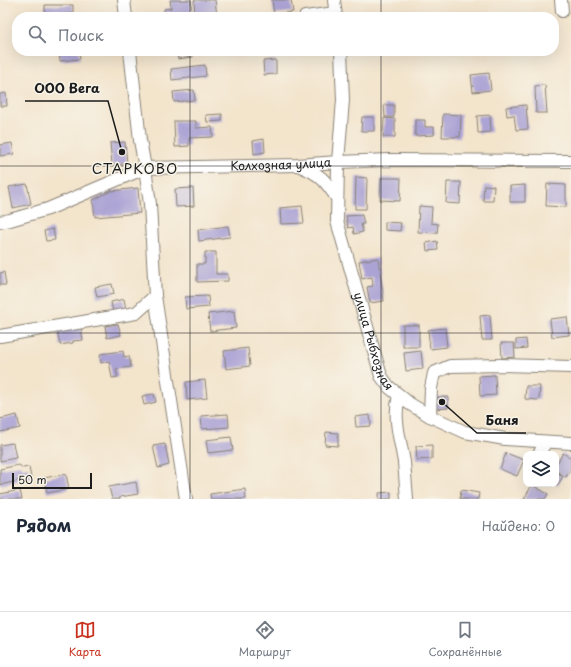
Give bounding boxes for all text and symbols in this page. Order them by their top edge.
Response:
search box [12,12,559,56]
icon: search [26,23,48,45]
text: Поиск [58,23,104,46]
callout: ООО Вега [25,76,108,101]
text: ООО Вега [34,78,100,97]
street label: Колхозная улица [230,152,332,174]
district label: СТАРКОВО [92,158,178,179]
street label: улица Рыбхозная [350,290,398,394]
callout: Баня [477,408,526,433]
text: Баня [485,410,519,429]
map controls [523,451,559,487]
button: layers [523,451,559,487]
scale bar [12,471,92,490]
text: 50 m [18,471,47,488]
text: Рядом [16,512,71,538]
text: Найдено: 0 [482,516,555,535]
tab: Карта [69,619,101,660]
tab: Маршрут [239,619,291,660]
tab: Сохранённые [429,619,502,660]

